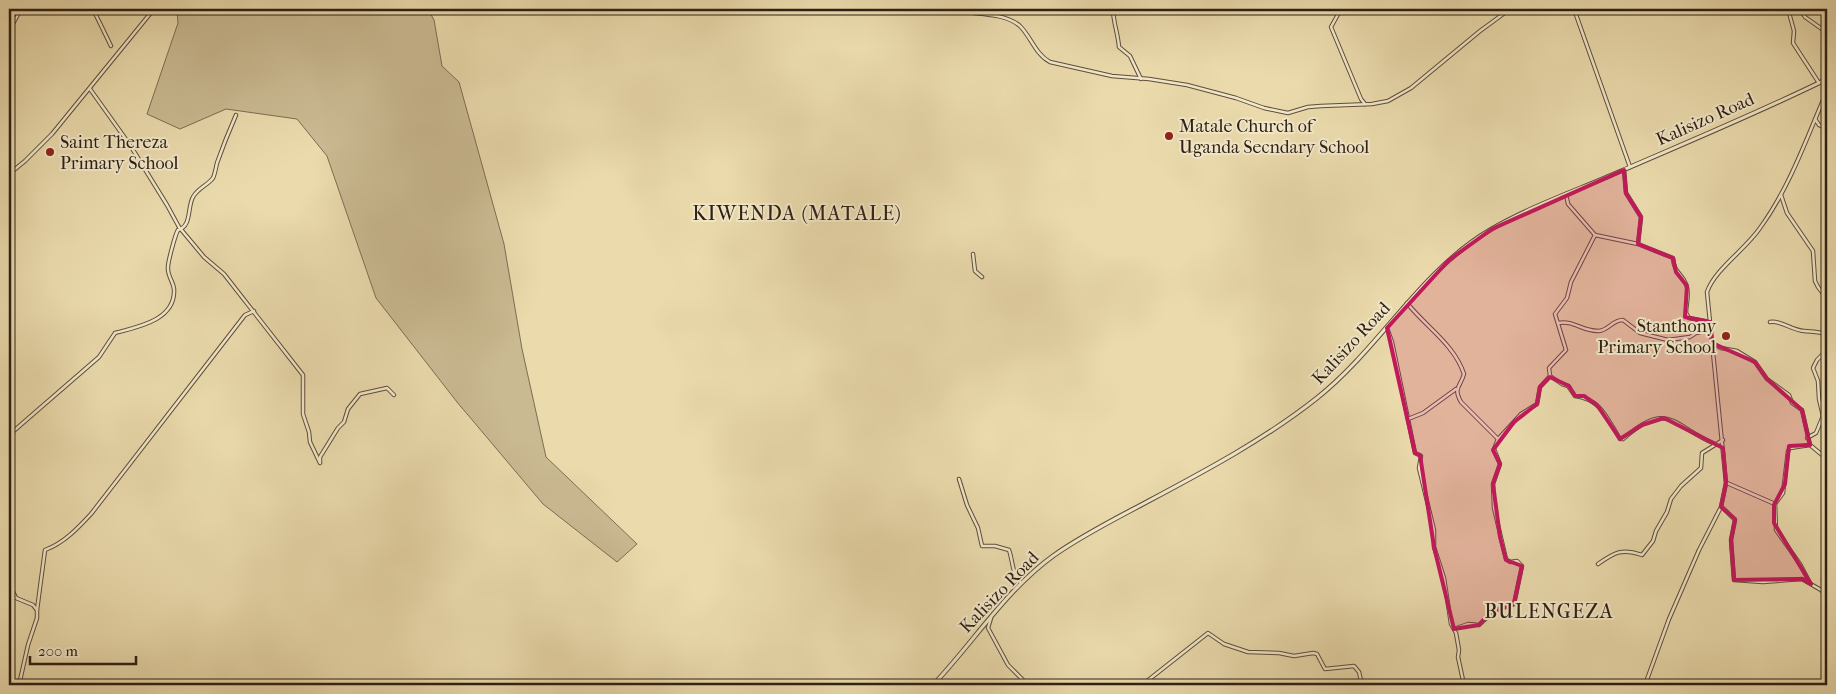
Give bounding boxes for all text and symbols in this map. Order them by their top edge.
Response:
street label: Kalisizo Road [1653,88,1758,150]
place label: Matale Church of Uganda Secndary School [1179,116,1369,158]
marker: Matale Church of Uganda Secndary School [1163,130,1175,142]
place label: Saint Thereza Primary School [60,132,179,174]
marker: Saint Thereza Primary School [44,146,56,158]
district label: KIWENDA (MATALE) [692,202,902,225]
street label: Kalisizo Road [1308,298,1395,389]
place label: Stanthony Primary School [1598,316,1717,358]
marker: Stanthony Primary School [1720,330,1732,342]
street label: Kalisizo Road [955,547,1043,637]
district label: BULENGEZA [1484,600,1614,623]
scale bar [30,634,136,666]
text: 200 m [38,642,78,660]

